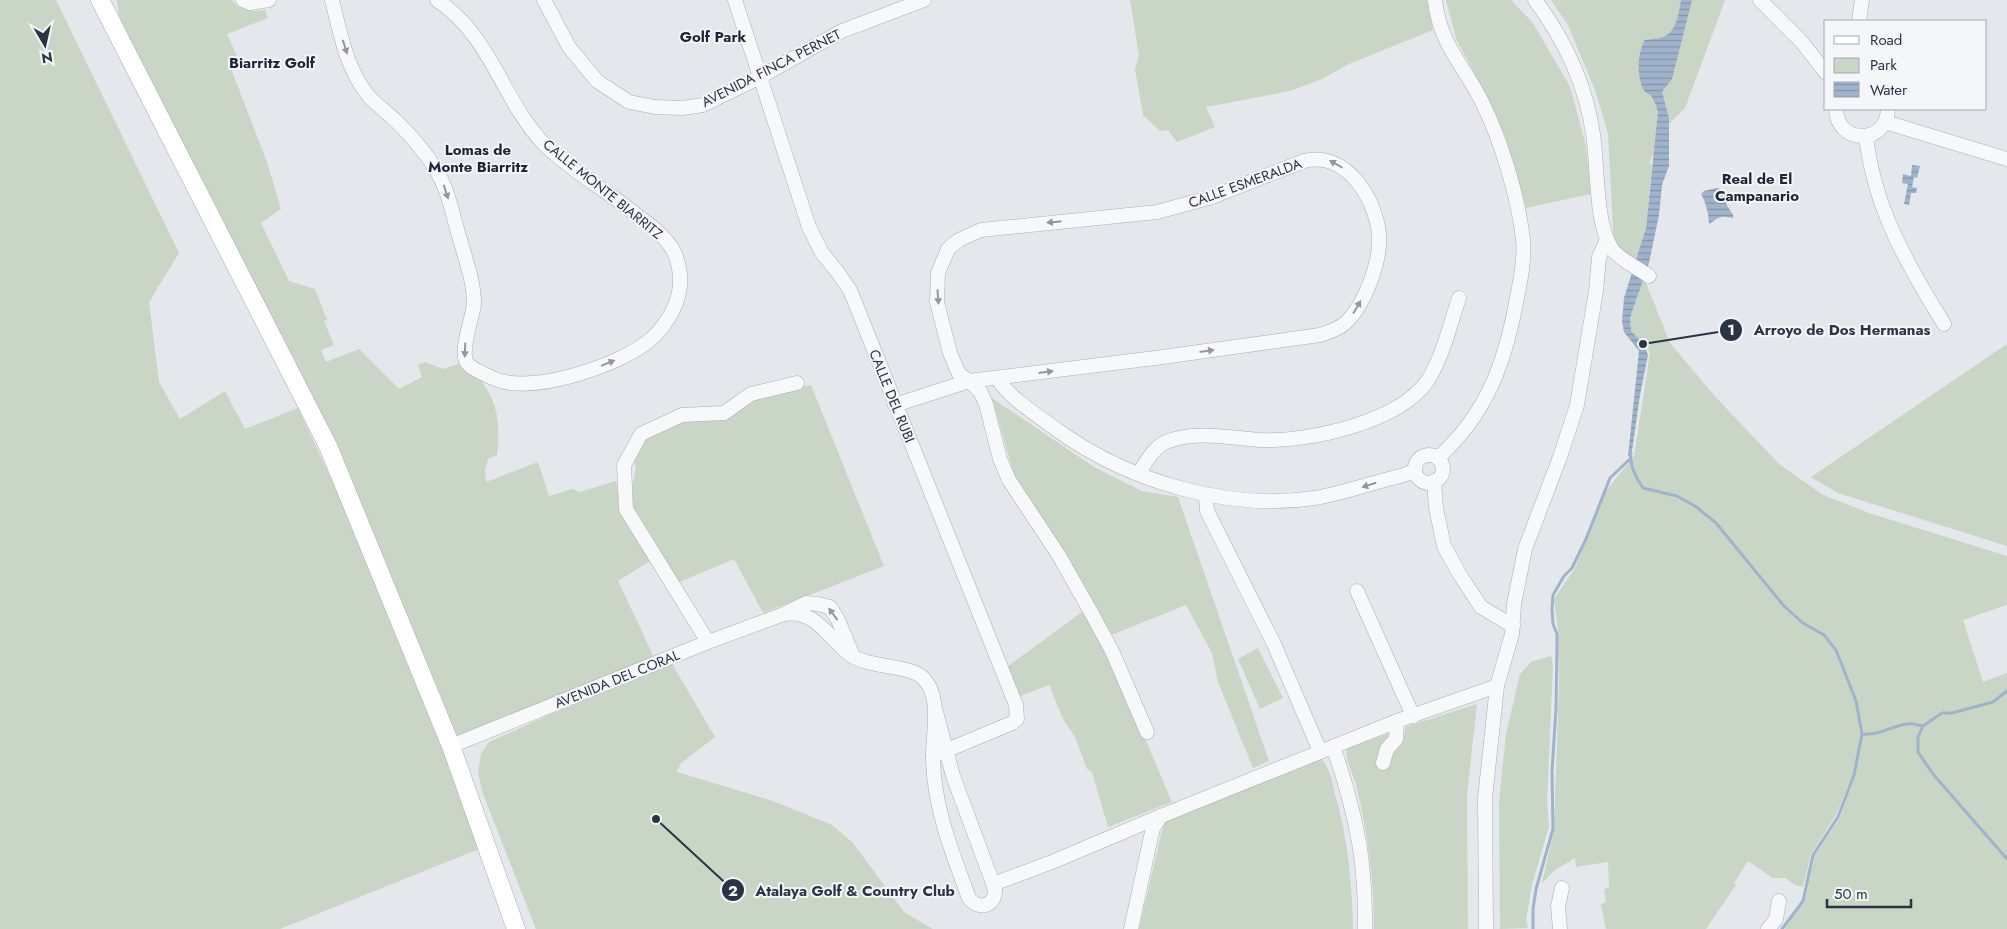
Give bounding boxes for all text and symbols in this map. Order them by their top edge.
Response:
north arrow [20,20,70,70]
legend [1824,20,1987,110]
street label: AVENIDA FINCA PERNET [698,24,845,112]
district label: Golf Park [680,26,747,48]
text: Road [1870,29,1902,51]
one-way arrow [341,40,349,55]
text: N [40,47,54,69]
district label: Biarritz Golf [229,52,316,74]
text: Park [1870,54,1897,76]
text: Water [1870,79,1908,101]
street label: CALLE MONTE BIARRITZ [539,134,667,244]
district label: Lomas de Monte Biarritz [428,139,528,178]
street label: CALLE ESMERALDA [1186,153,1305,213]
one-way arrow [1329,160,1342,169]
district label: Real de El Campanario [1715,168,1799,207]
one-way arrow [443,185,450,200]
one-way arrow [1046,219,1062,227]
one-way arrow [934,290,942,306]
one-way arrow [1353,301,1362,314]
callout: Arroyo de Dos Hermanas [1718,315,1940,345]
text: 1 [1727,319,1735,341]
text: Arroyo de Dos Hermanas [1753,319,1931,341]
one-way arrow [461,342,469,358]
street label: CALLE DEL RUBI [864,347,920,445]
one-way arrow [1199,347,1215,355]
one-way arrow [600,359,615,366]
one-way arrow [1038,368,1054,376]
one-way arrow [1362,481,1377,489]
one-way arrow [828,607,838,621]
street label: AVENIDA DEL CORAL [551,644,683,713]
callout: Atalaya Golf & Country Club [720,875,965,905]
scale bar [1827,876,1911,908]
text: 2 [728,880,738,902]
text: Atalaya Golf & Country Club [754,880,955,902]
text: 50 m [1834,883,1868,905]

